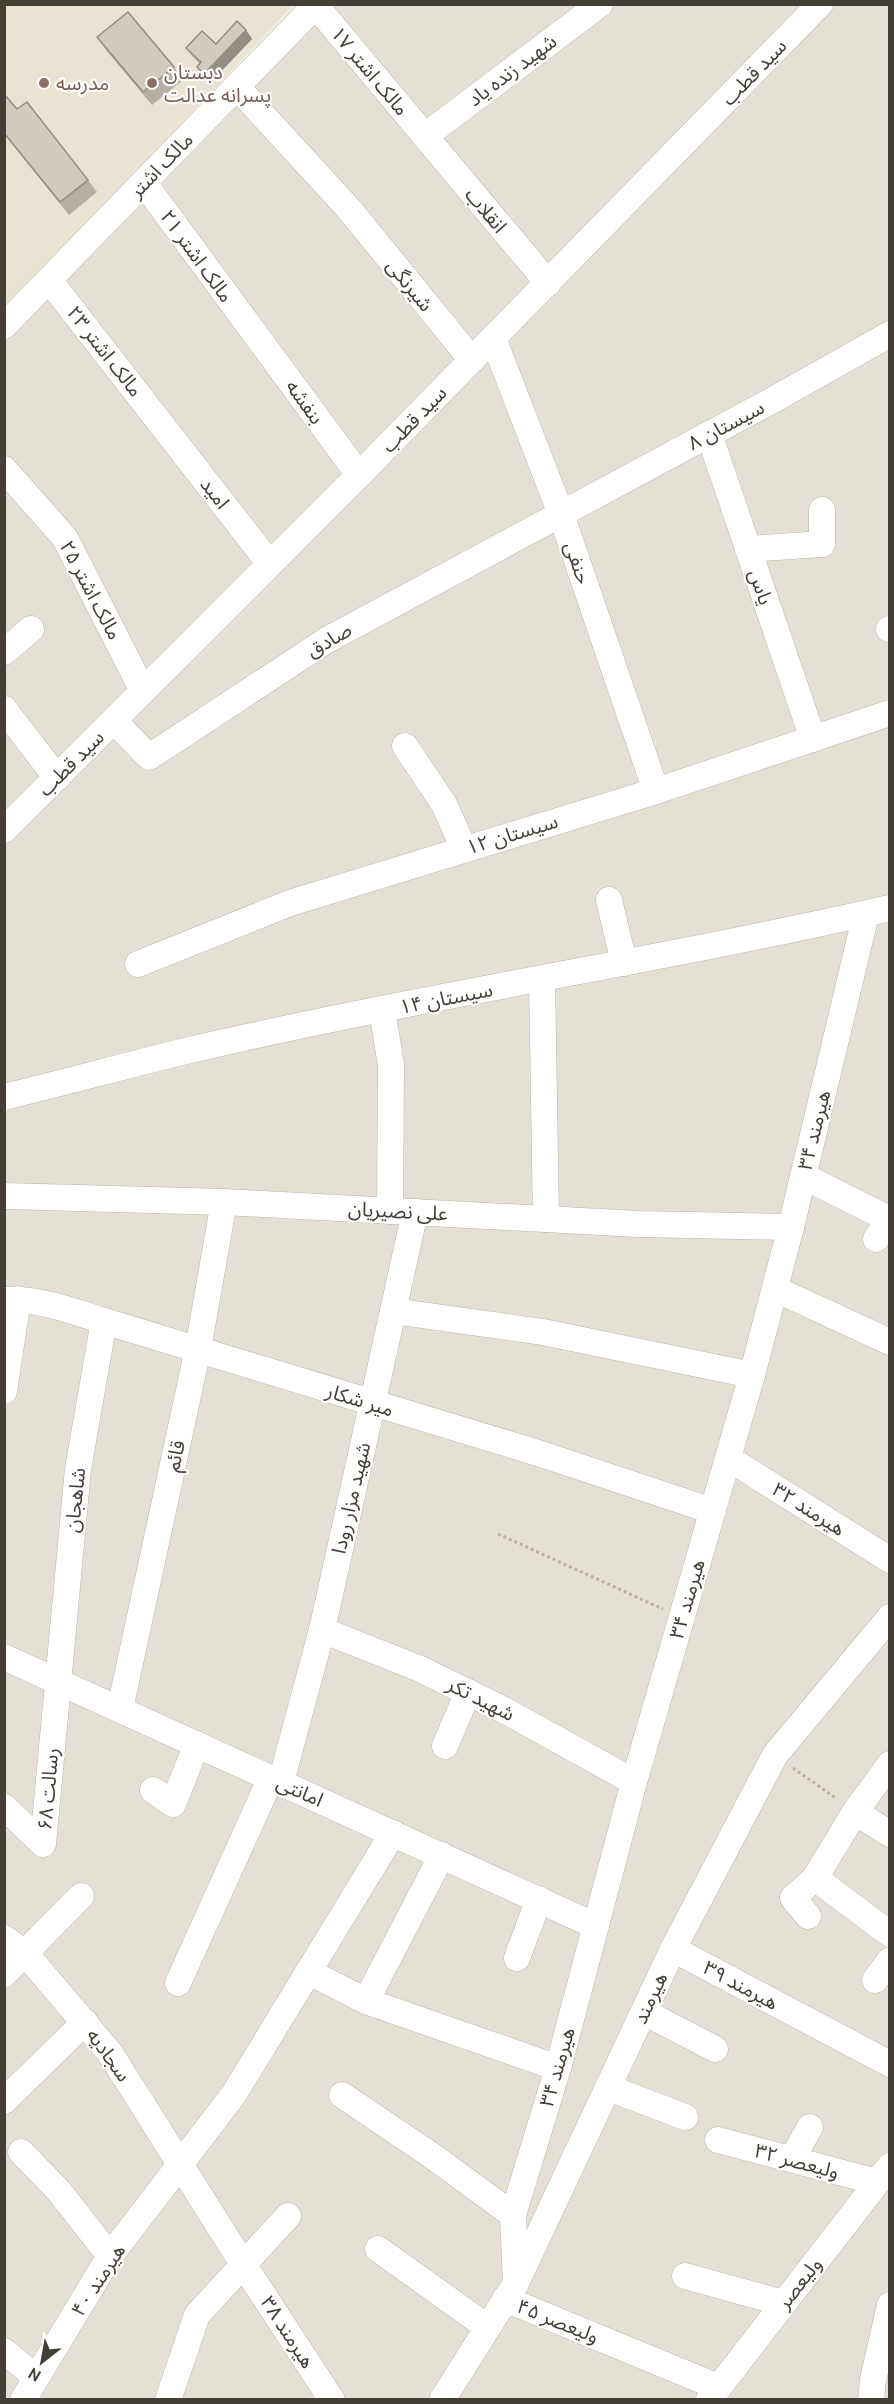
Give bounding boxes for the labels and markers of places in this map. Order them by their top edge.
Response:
place label: دبستان پسرانه عدالت [164,60,271,108]
place label: مدرسه [56,71,109,95]
marker: مدرسه [37,76,51,90]
marker: دبستان پسرانه عدالت [145,76,159,90]

